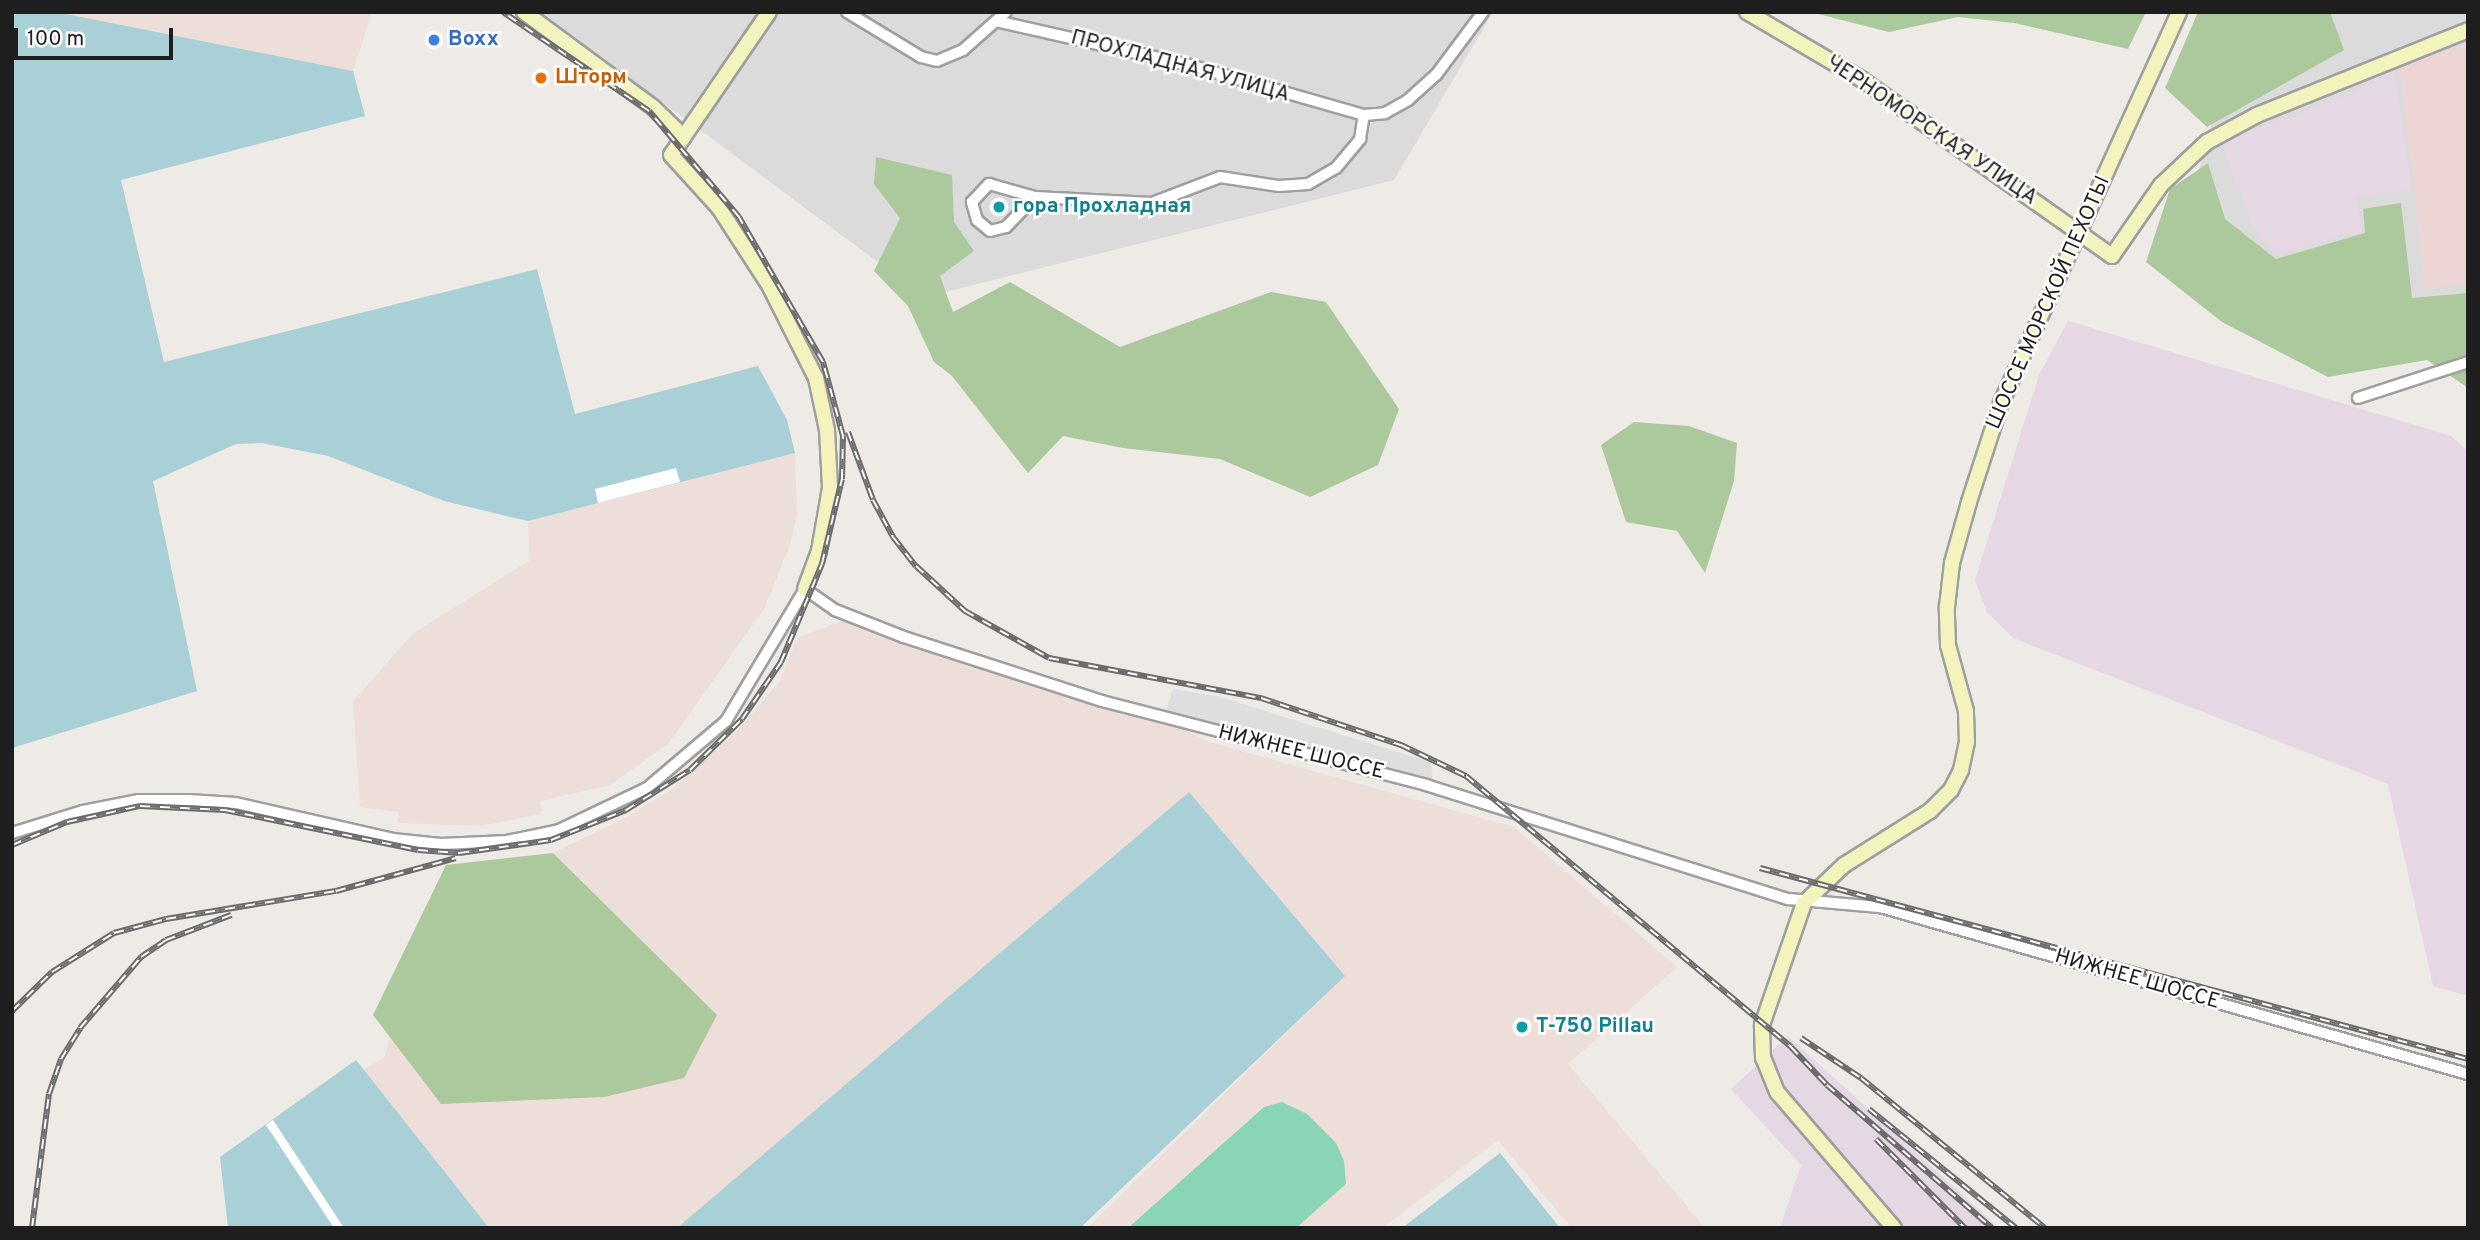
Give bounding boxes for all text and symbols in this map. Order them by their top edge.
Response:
scale bar [18,14,177,58]
text: 100 m [27,26,84,53]
street label: ПРОХЛАДНАЯ УЛИЦА [1068,26,1292,108]
place label: Boxx [448,27,499,53]
marker: Boxx [426,32,442,48]
street label: ЧЕРНОМОРСКАЯ УЛИЦА [1821,51,2041,211]
place label: Шторм [555,65,627,91]
marker: Шторм [533,70,549,86]
street label: ШОССЕ МОРСКОЙ ПЕХОТЫ [1982,172,2116,434]
place label: гора Прохладная [1013,194,1191,220]
marker: гора Прохладная [991,199,1007,215]
street label: НИЖНЕЕ ШОССЕ [1215,720,1387,786]
street label: НИЖНЕЕ ШОССЕ [2052,944,2222,1016]
place label: T-750 Pillau [1536,1014,1654,1040]
marker: T-750 Pillau [1514,1019,1530,1035]

